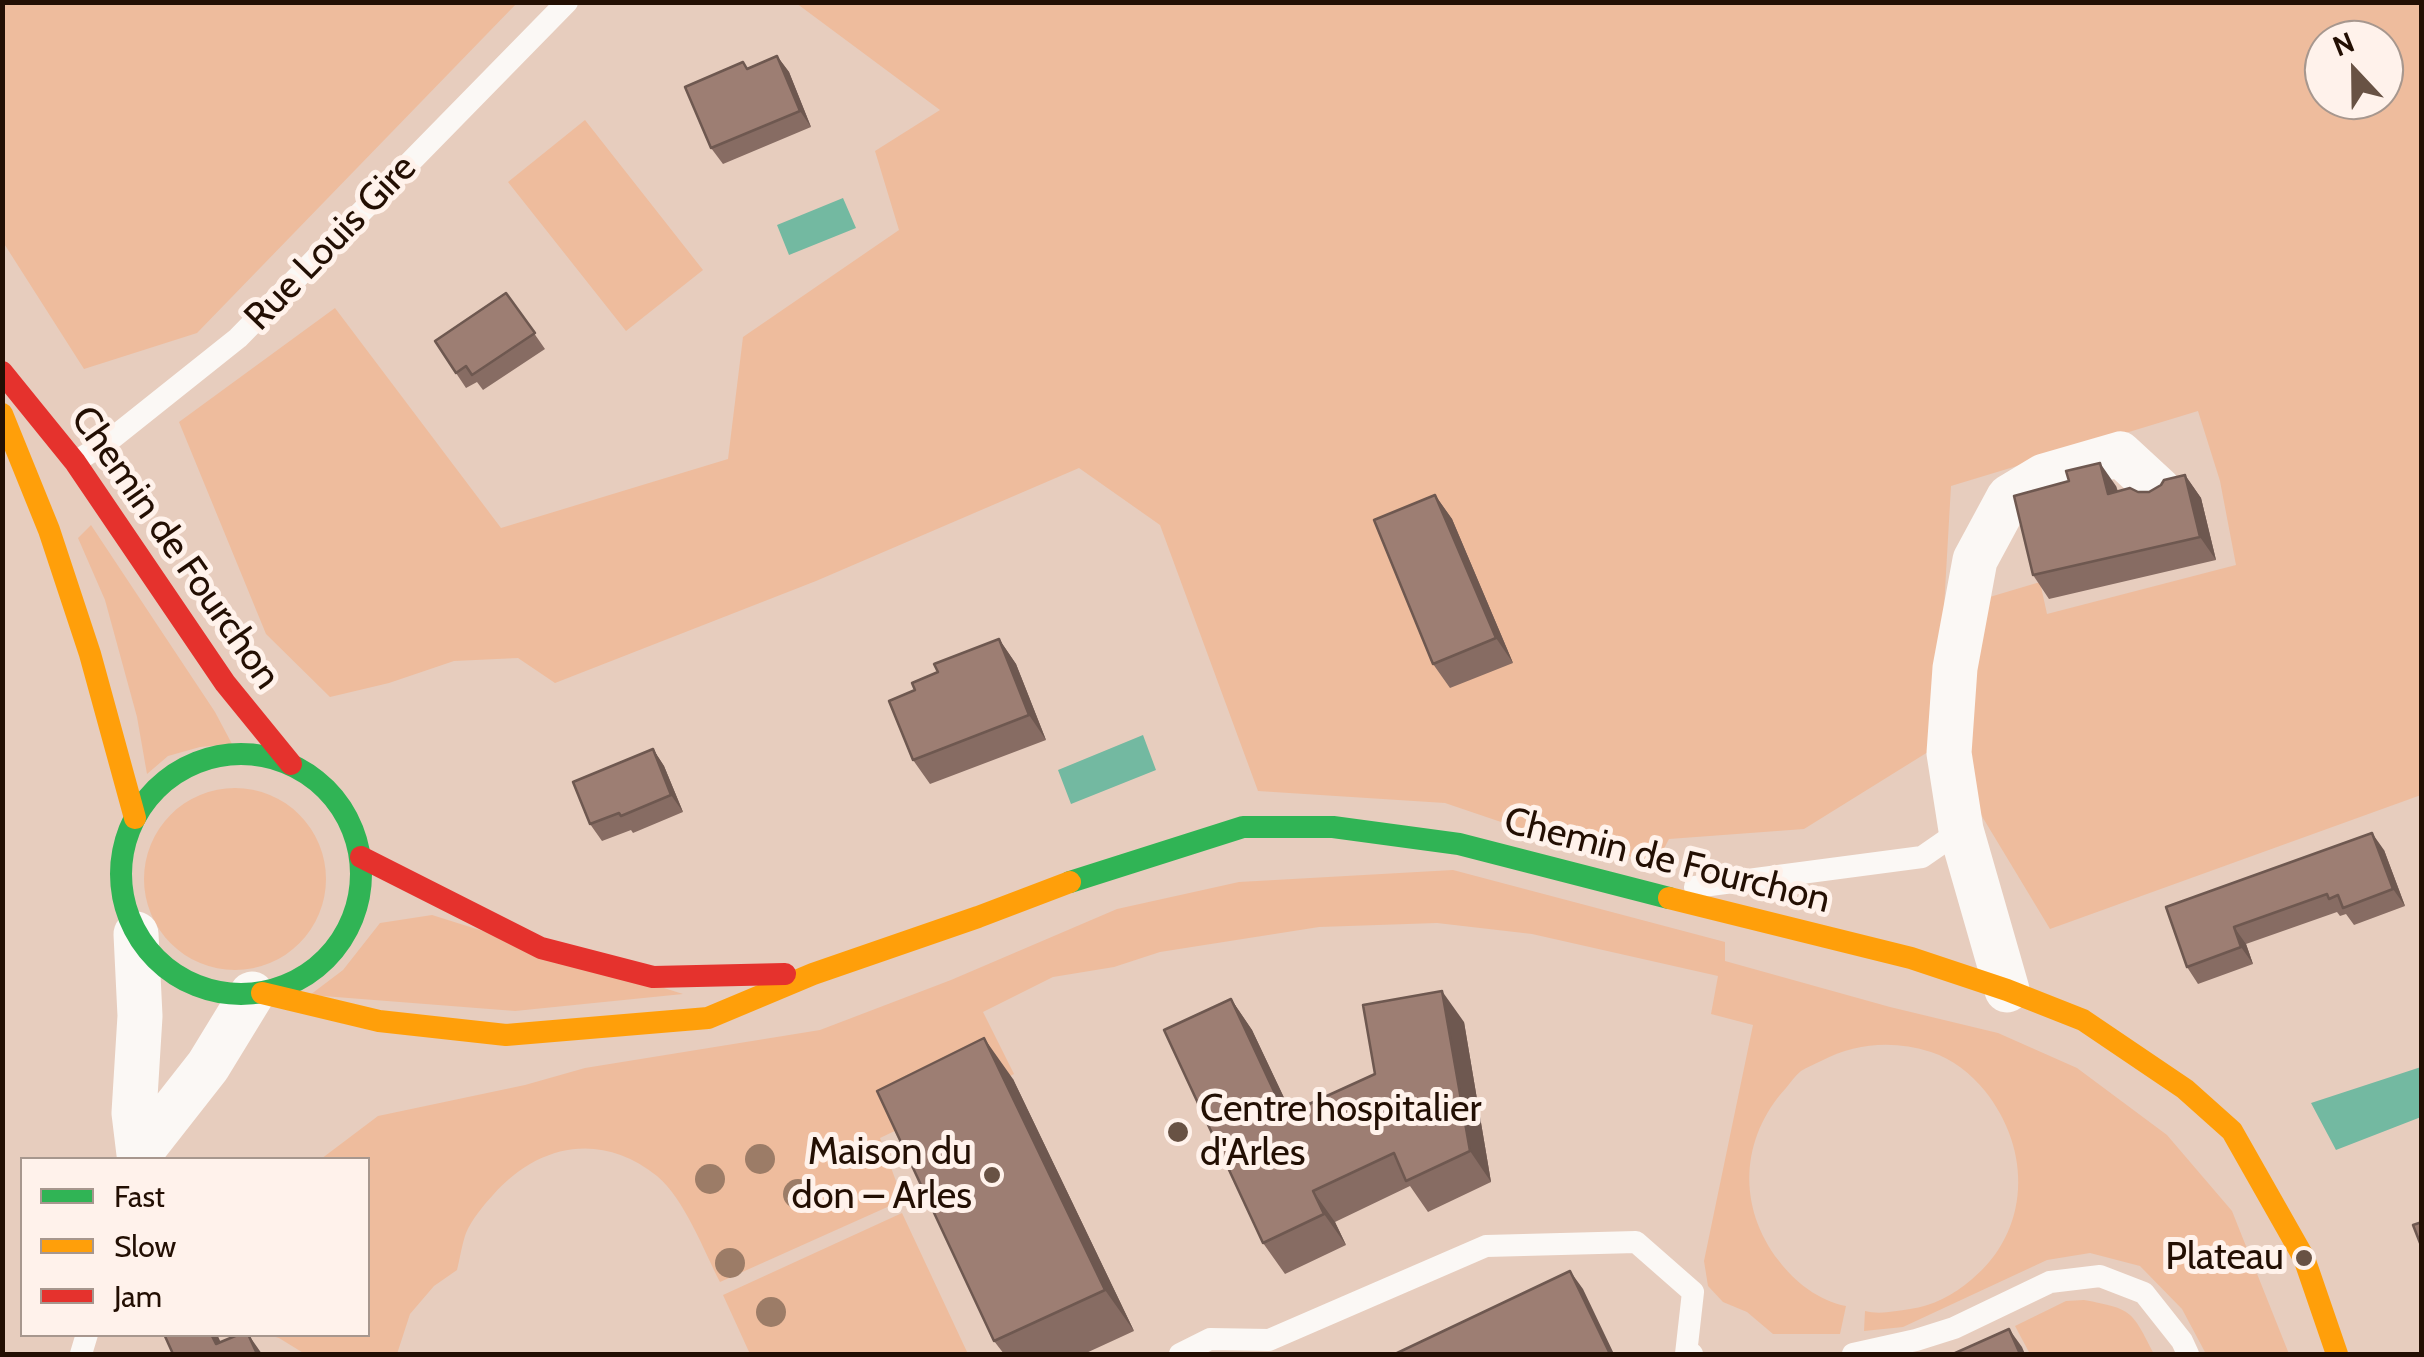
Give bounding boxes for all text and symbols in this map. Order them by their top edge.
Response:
north arrow [2304,20,2404,120]
text: N [2328,25,2359,64]
street label: Rue Louis Gire [236,146,426,340]
street label: Chemin de Fourchon [60,398,290,698]
street label: Chemin de Fourchon [1499,798,1835,924]
place label: Centre hospitalier d'Arles [1200,1087,1482,1176]
marker: Centre hospitalier d'Arles [1165,1119,1191,1145]
place label: Maison du don – Arles [792,1130,972,1220]
legend [20,1157,370,1337]
marker: Maison du don – Arles [981,1164,1003,1186]
text: Fast [114,1178,165,1215]
text: Slow [114,1228,176,1265]
place label: Plateau [2165,1235,2284,1281]
marker: Plateau [2293,1247,2315,1269]
text: Jam [114,1278,162,1315]

